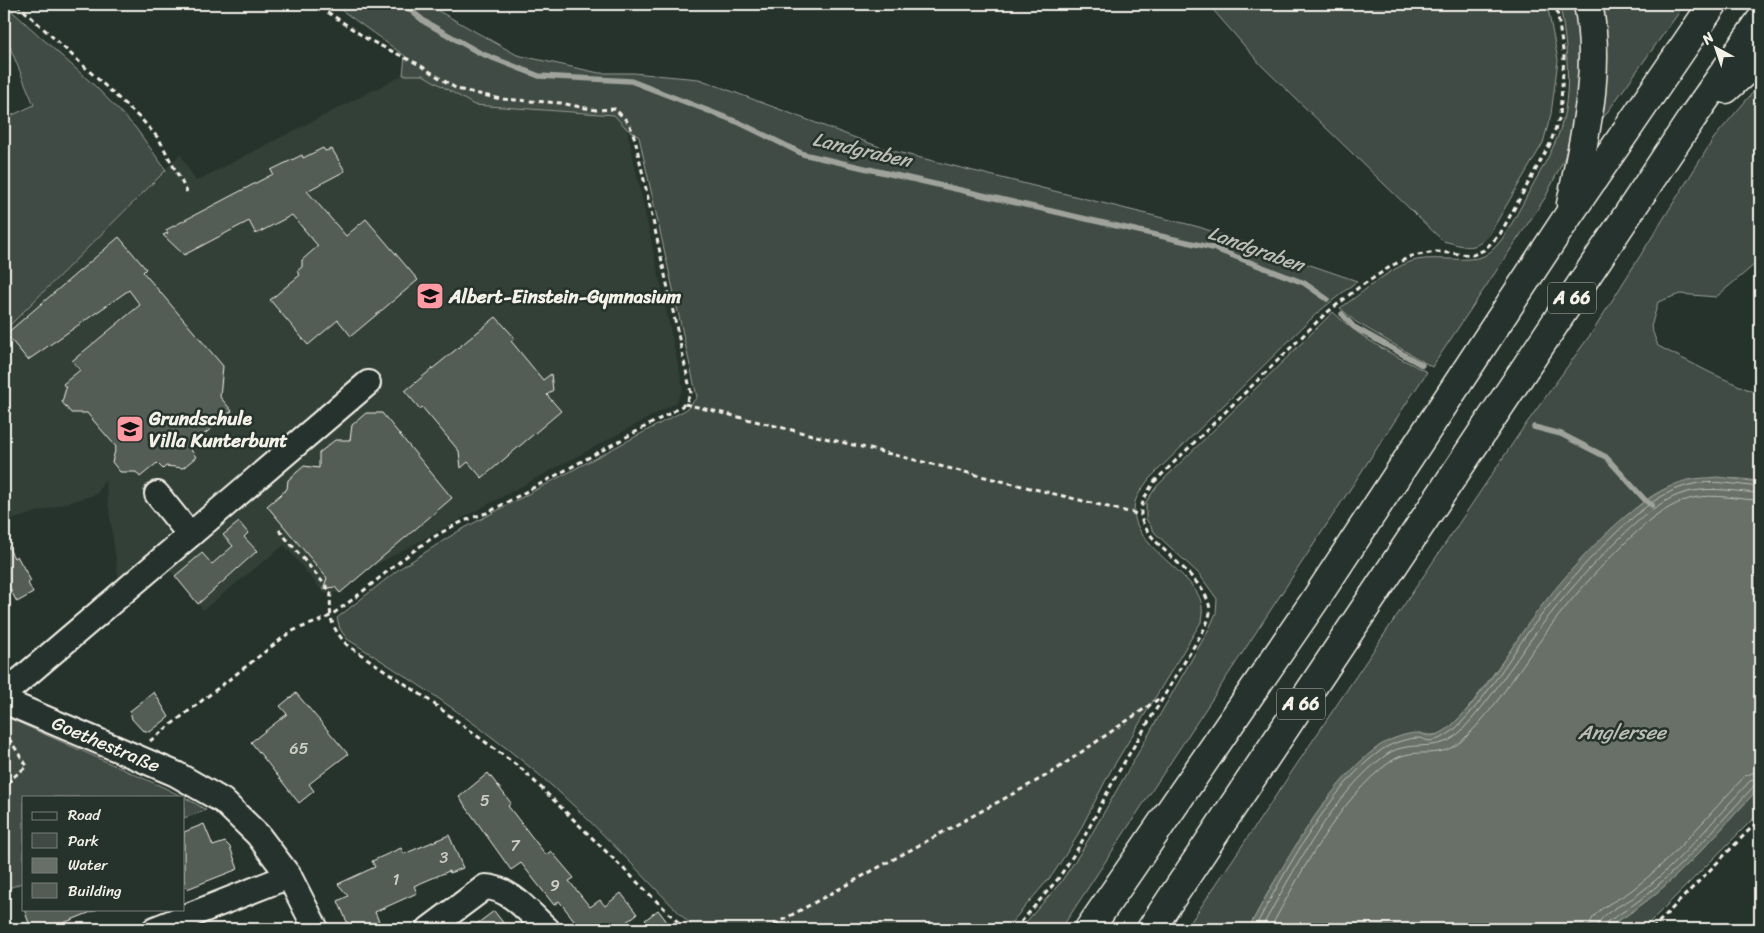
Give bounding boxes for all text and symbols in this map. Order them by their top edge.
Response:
north arrow [1692,22,1742,72]
text: N [1695,26,1720,52]
water label: Landgraben [809,122,917,179]
water label: Landgraben [1203,215,1311,283]
place label: Albert-Einstein-Gymnasium [448,280,681,313]
school or university icon: Albert-Einstein-Gymnasium [415,281,445,311]
road number: A 66 [1548,282,1596,314]
place label: Grundschule Villa Kunterbunt [148,402,288,457]
school or university icon: Grundschule Villa Kunterbunt [115,414,145,444]
road number: A 66 [1277,689,1325,720]
street label: Goethestraße [47,706,166,782]
water label: Anglersee [1577,715,1668,750]
house number: 65 [290,734,309,763]
house number: 5 [480,786,490,815]
legend [22,796,185,910]
text: Road [68,802,101,828]
text: Park [68,828,99,854]
house number: 7 [510,831,520,860]
house number: 3 [440,843,449,872]
text: Water [68,852,108,878]
house number: 1 [393,865,400,894]
house number: 9 [550,871,560,900]
text: Building [68,878,122,904]

